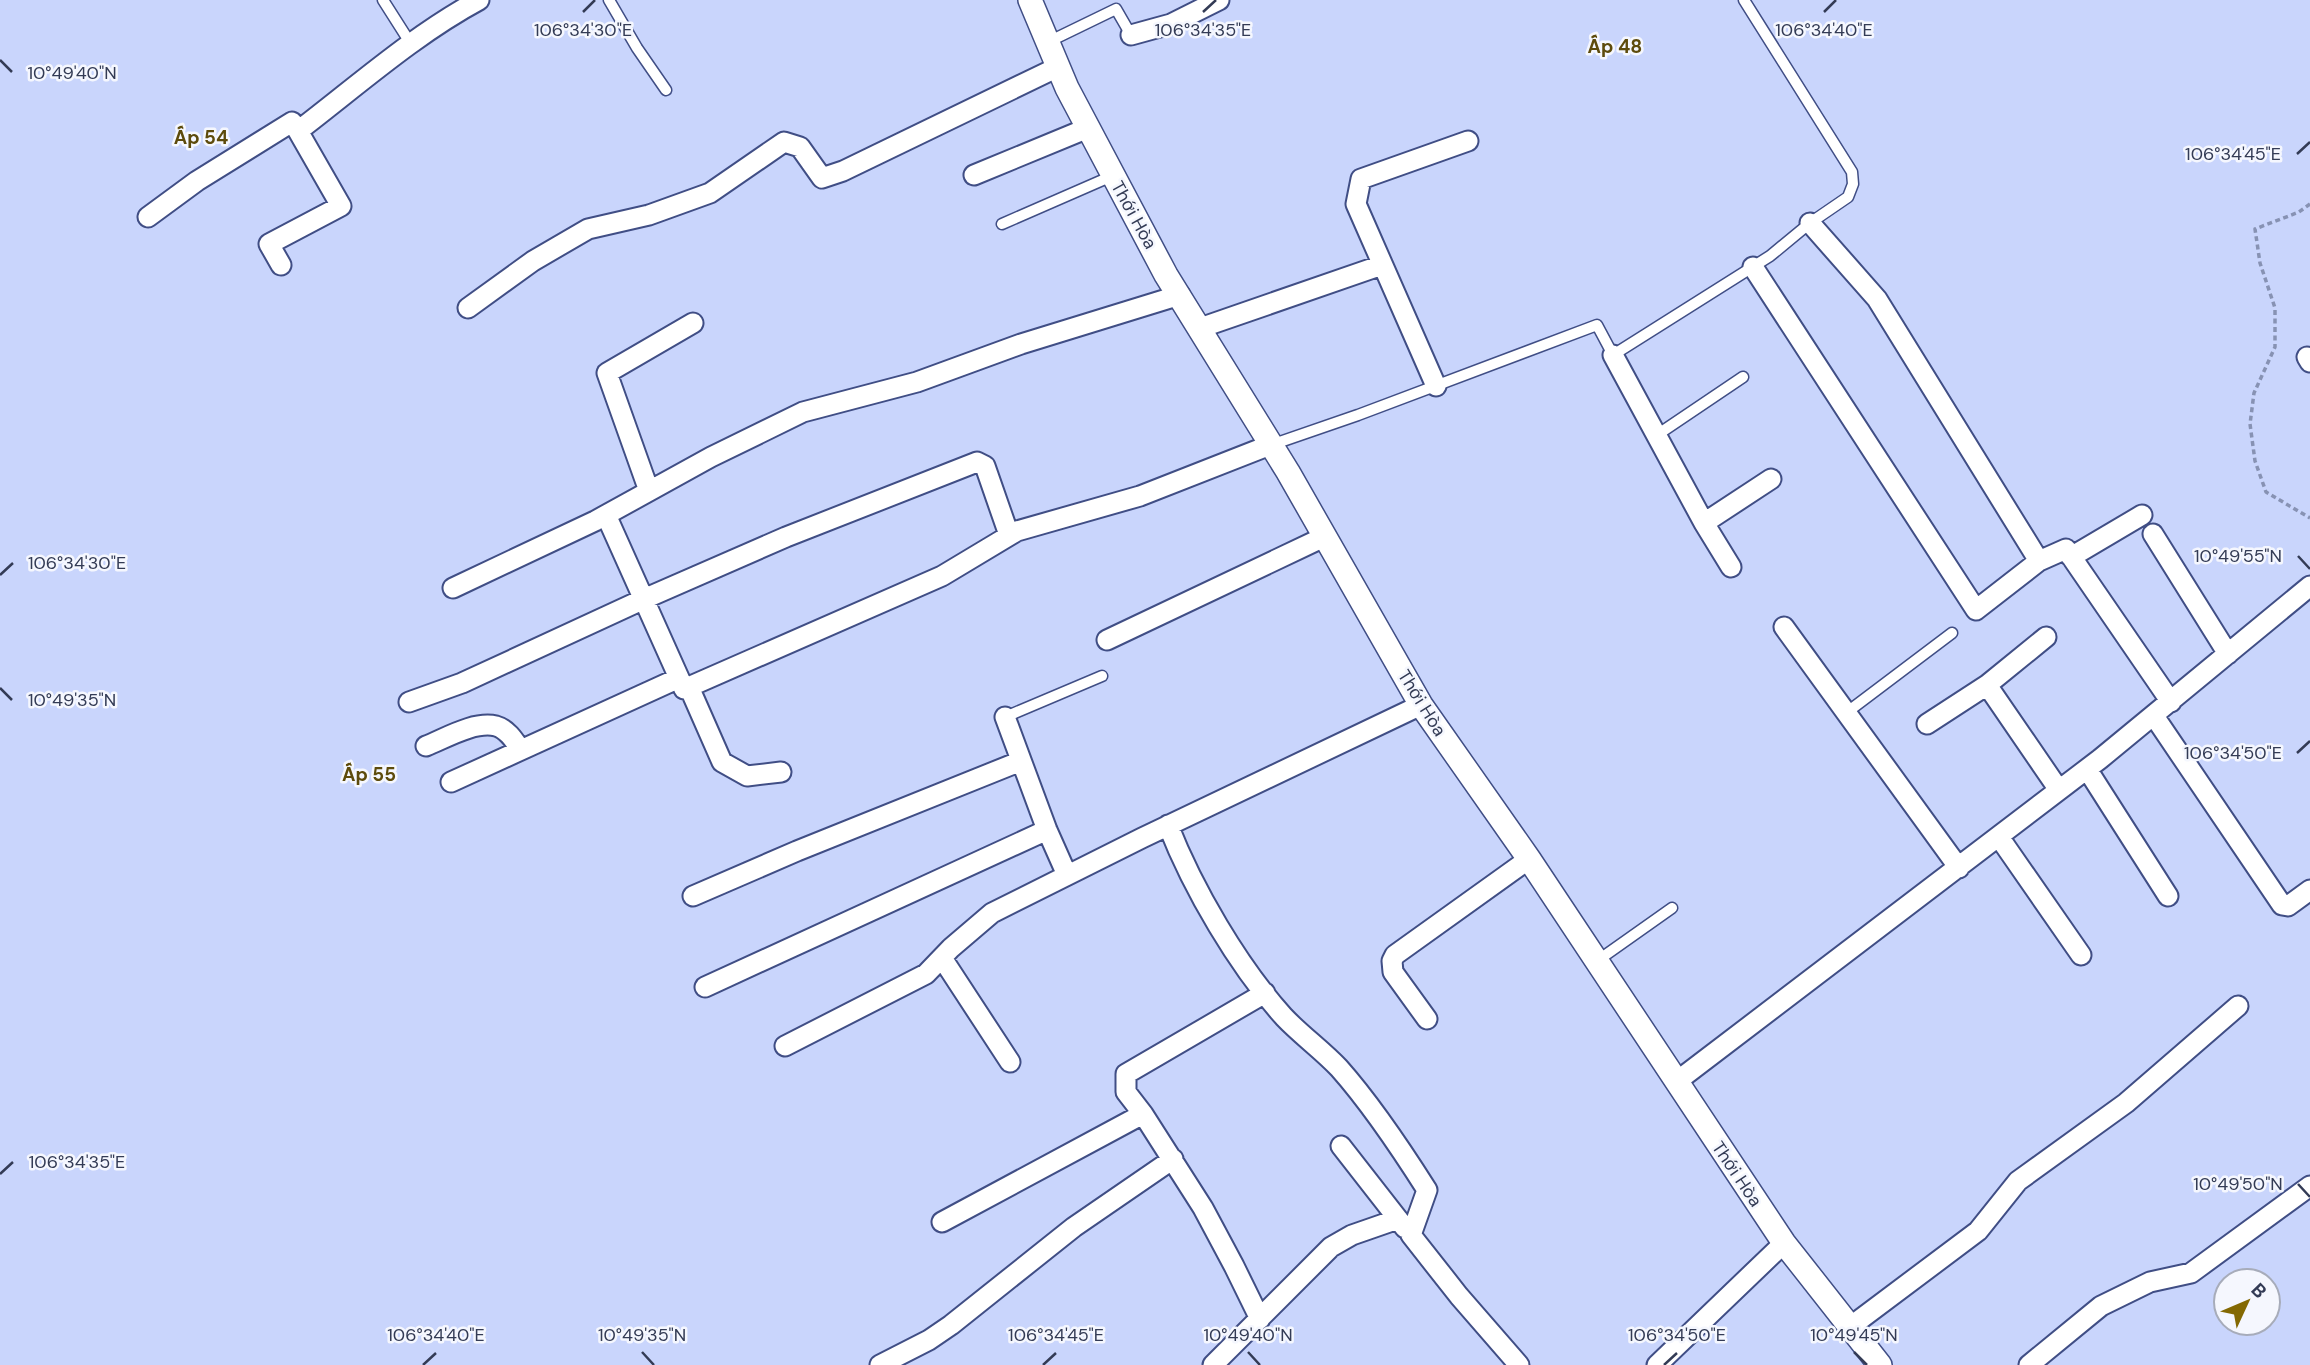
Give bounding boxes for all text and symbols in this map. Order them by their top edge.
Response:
text: 106°34'30"E [534,18,632,42]
text: 106°34'35"E [1155,18,1251,42]
text: 106°34'40"E [1775,18,1873,42]
district label: Ấp 48 [1588,34,1642,59]
text: 10°49'40"N [27,61,117,85]
district label: Ấp 54 [174,125,228,150]
text: 106°34'45"E [2185,142,2281,166]
street label: Thới Hòa [1106,177,1162,253]
text: 10°49'55"N [2194,544,2282,568]
text: 106°34'30"E [28,551,126,575]
street label: Thới Hòa [1392,665,1452,741]
text: 10°49'35"N [28,688,116,712]
text: 106°34'50"E [2184,741,2282,765]
district label: Ấp 55 [342,762,396,787]
street label: Thới Hòa [1706,1137,1768,1211]
text: 106°34'35"E [29,1150,125,1174]
text: 10°49'50"N [2193,1172,2283,1196]
north arrow [2212,1267,2282,1337]
text: B [2246,1277,2272,1304]
text: 106°34'40"E [387,1323,485,1347]
text: 10°49'35"N [598,1323,686,1347]
text: 106°34'45"E [1008,1323,1104,1347]
text: 10°49'40"N [1203,1323,1293,1347]
text: 106°34'50"E [1628,1323,1726,1347]
text: 10°49'45"N [1810,1323,1898,1347]

